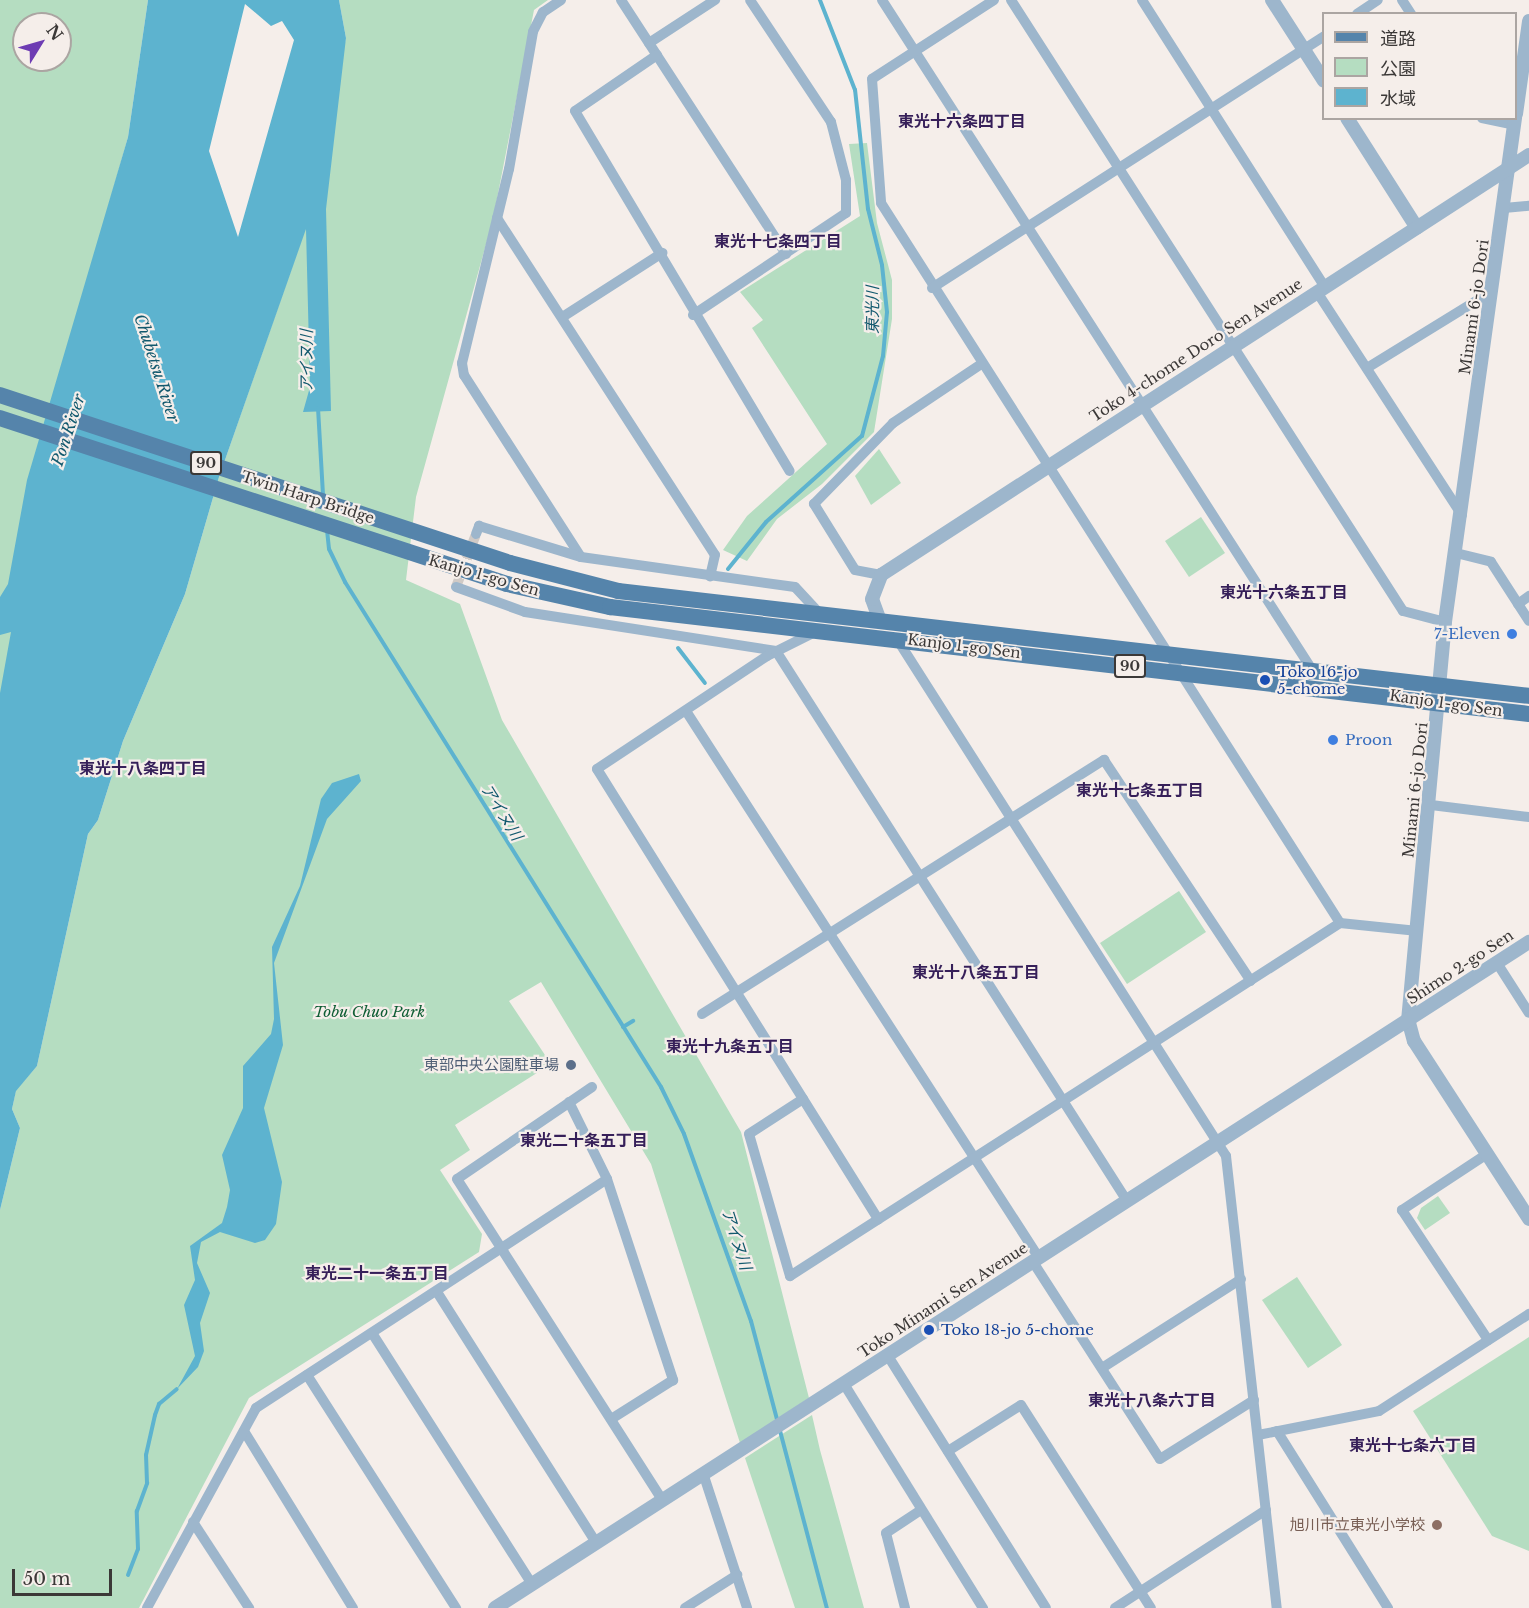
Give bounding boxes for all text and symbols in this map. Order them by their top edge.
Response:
north arrow [12,12,72,72]
legend [1322,12,1517,120]
text: N [42,20,67,44]
text: 道路 [1380,28,1416,50]
text: 公園 [1380,58,1416,80]
text: 水域 [1380,88,1416,110]
district label: 東光十六条四丁目 [898,111,1026,131]
district label: 東光十七条四丁目 [714,231,842,251]
street label: Minami 6-jo Dori [1456,238,1492,376]
street label: Toko 4-chome Doro Sen Avenue [1086,274,1306,426]
water label: 東光川 [862,286,882,334]
water label: Chubetsu River [130,311,184,425]
water label: アイヌ川 [296,329,316,393]
water label: Pon River [47,392,89,468]
road number: 90 [190,452,222,474]
street label: Twin Harp Bridge [239,467,377,527]
street label: Kanjo 1-go Sen [427,551,541,599]
district label: 東光十六条五丁目 [1220,582,1348,602]
place label: 7-Eleven [1434,625,1500,643]
marker: 7-Eleven [1505,627,1519,641]
street label: Kanjo 1-go Sen [906,630,1022,662]
road number: 90 [1114,655,1146,677]
place label: Toko 16-jo 5-chome [1277,662,1358,697]
marker: Toko 16-jo 5-chome [1258,673,1272,687]
street label: Kanjo 1-go Sen [1388,686,1504,720]
street label: Minami 6-jo Dori [1399,721,1431,859]
place label: Proon [1345,731,1392,749]
marker: Proon [1326,733,1340,747]
district label: 東光十八条四丁目 [79,758,207,778]
water label: アイヌ川 [477,780,527,844]
district label: 東光十七条五丁目 [1076,780,1204,800]
street label: Shimo 2-go Sen [1403,926,1517,1008]
district label: 東光十八条五丁目 [912,962,1040,982]
park label: Tobu Chuo Park [313,1003,425,1021]
district label: 東光十九条五丁目 [666,1036,794,1056]
place label: 東部中央公園駐車場 [424,1056,559,1074]
marker: 東部中央公園駐車場 [564,1058,578,1072]
district label: 東光二十条五丁目 [520,1130,648,1150]
water label: アイヌ川 [718,1206,756,1272]
street label: Toko Minami Sen Avenue [855,1238,1031,1362]
district label: 東光二十一条五丁目 [305,1263,449,1283]
place label: Toko 18-jo 5-chome [941,1321,1094,1339]
marker: Toko 18-jo 5-chome [922,1323,936,1337]
district label: 東光十八条六丁目 [1088,1390,1216,1410]
district label: 東光十七条六丁目 [1349,1435,1477,1455]
place label: 旭川市立東光小学校 [1290,1516,1425,1534]
marker: 旭川市立東光小学校 [1430,1518,1444,1532]
scale bar [15,1557,116,1595]
text: 50 m [23,1568,71,1590]

